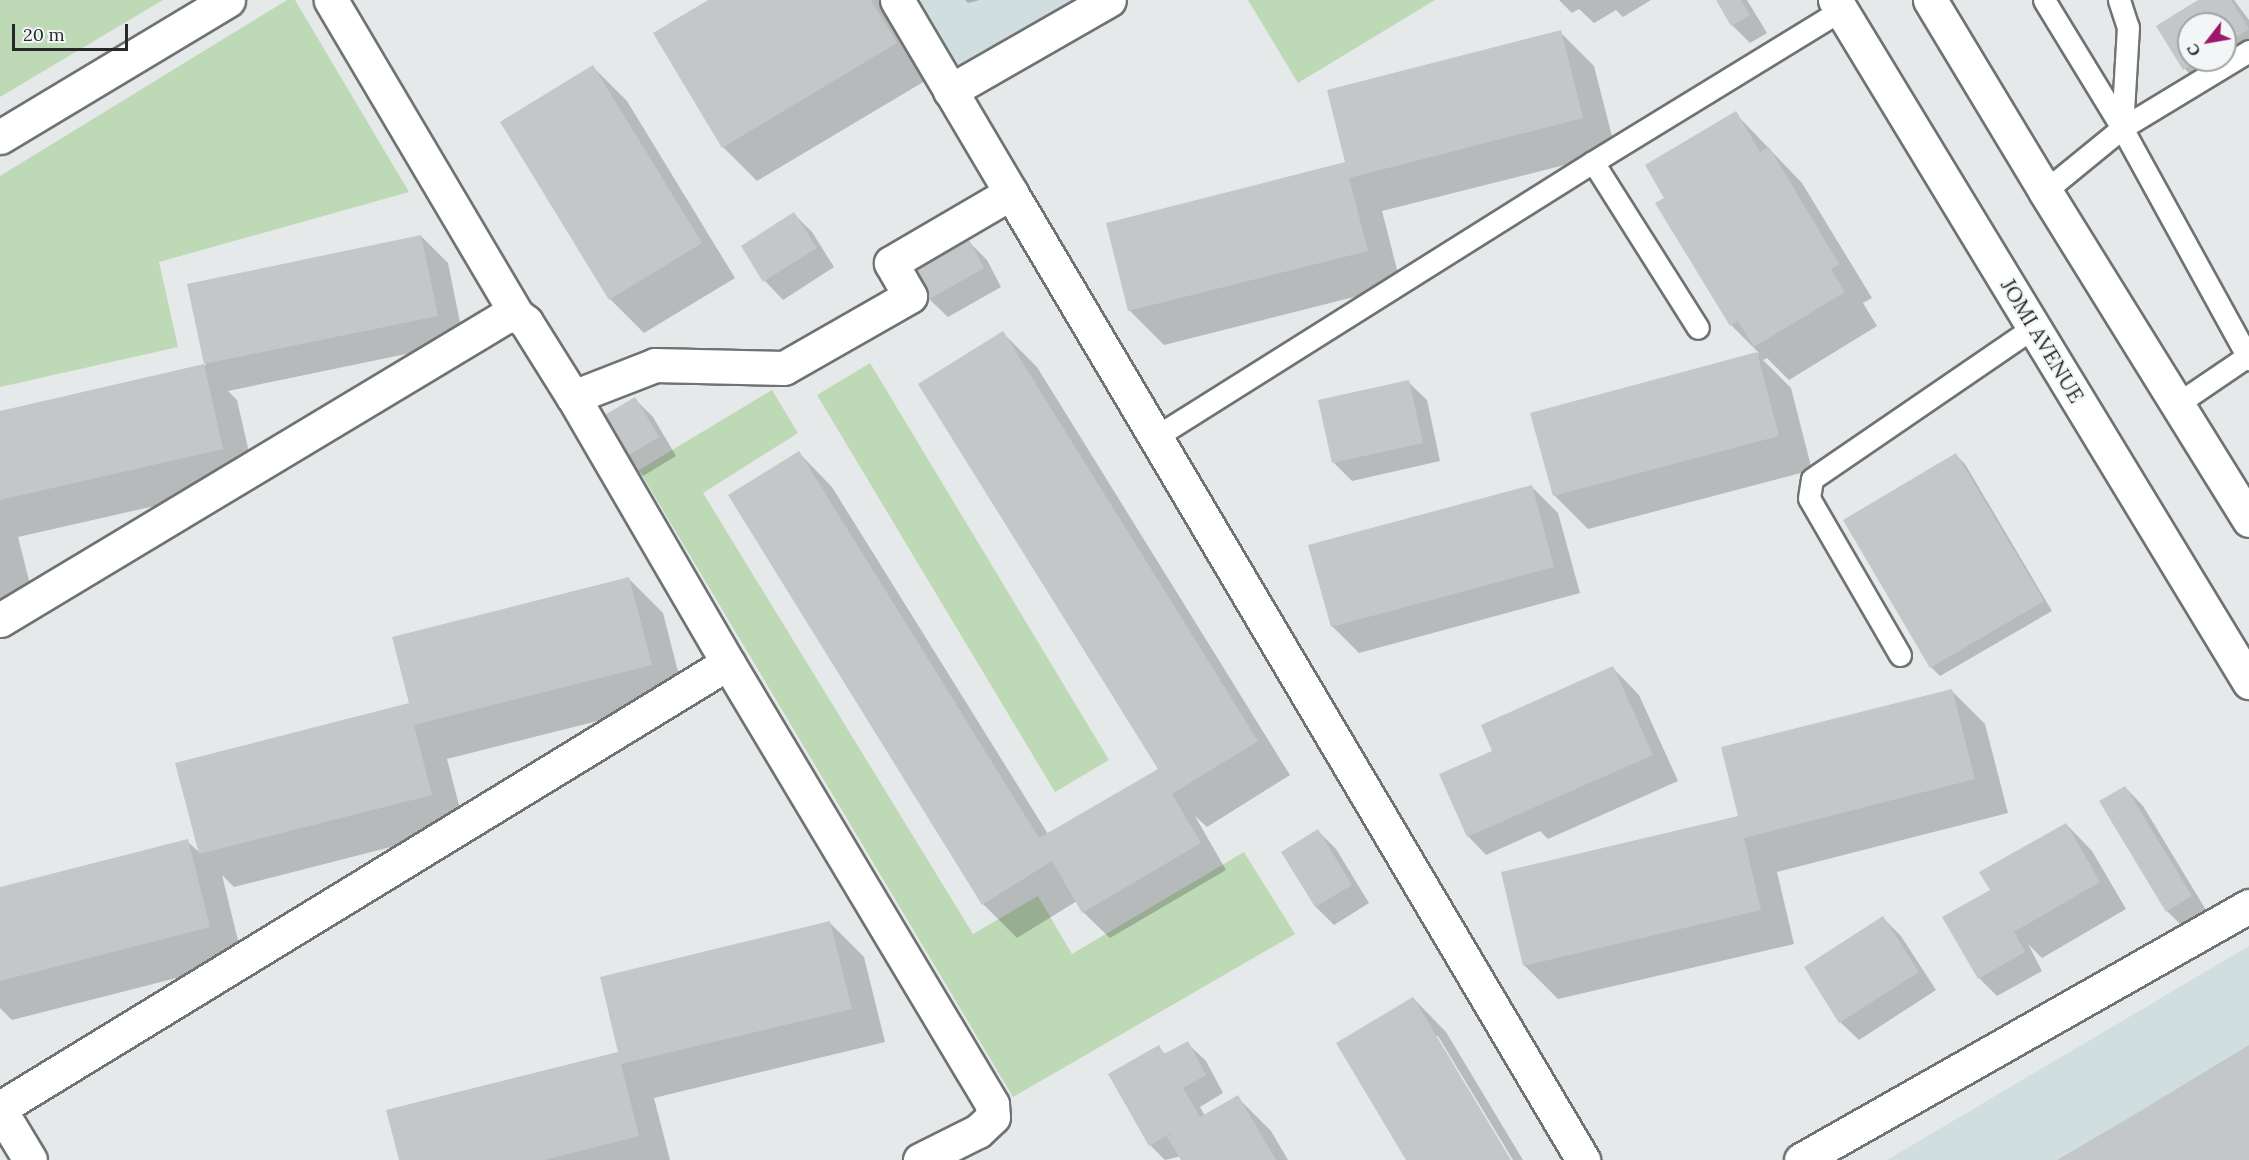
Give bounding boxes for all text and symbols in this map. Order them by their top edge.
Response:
scale bar [15,12,130,50]
north arrow [2177,12,2237,72]
text: 20 m [23,23,65,46]
text: С [2182,40,2205,60]
street label: JOMI AVENUE [1995,274,2089,408]

